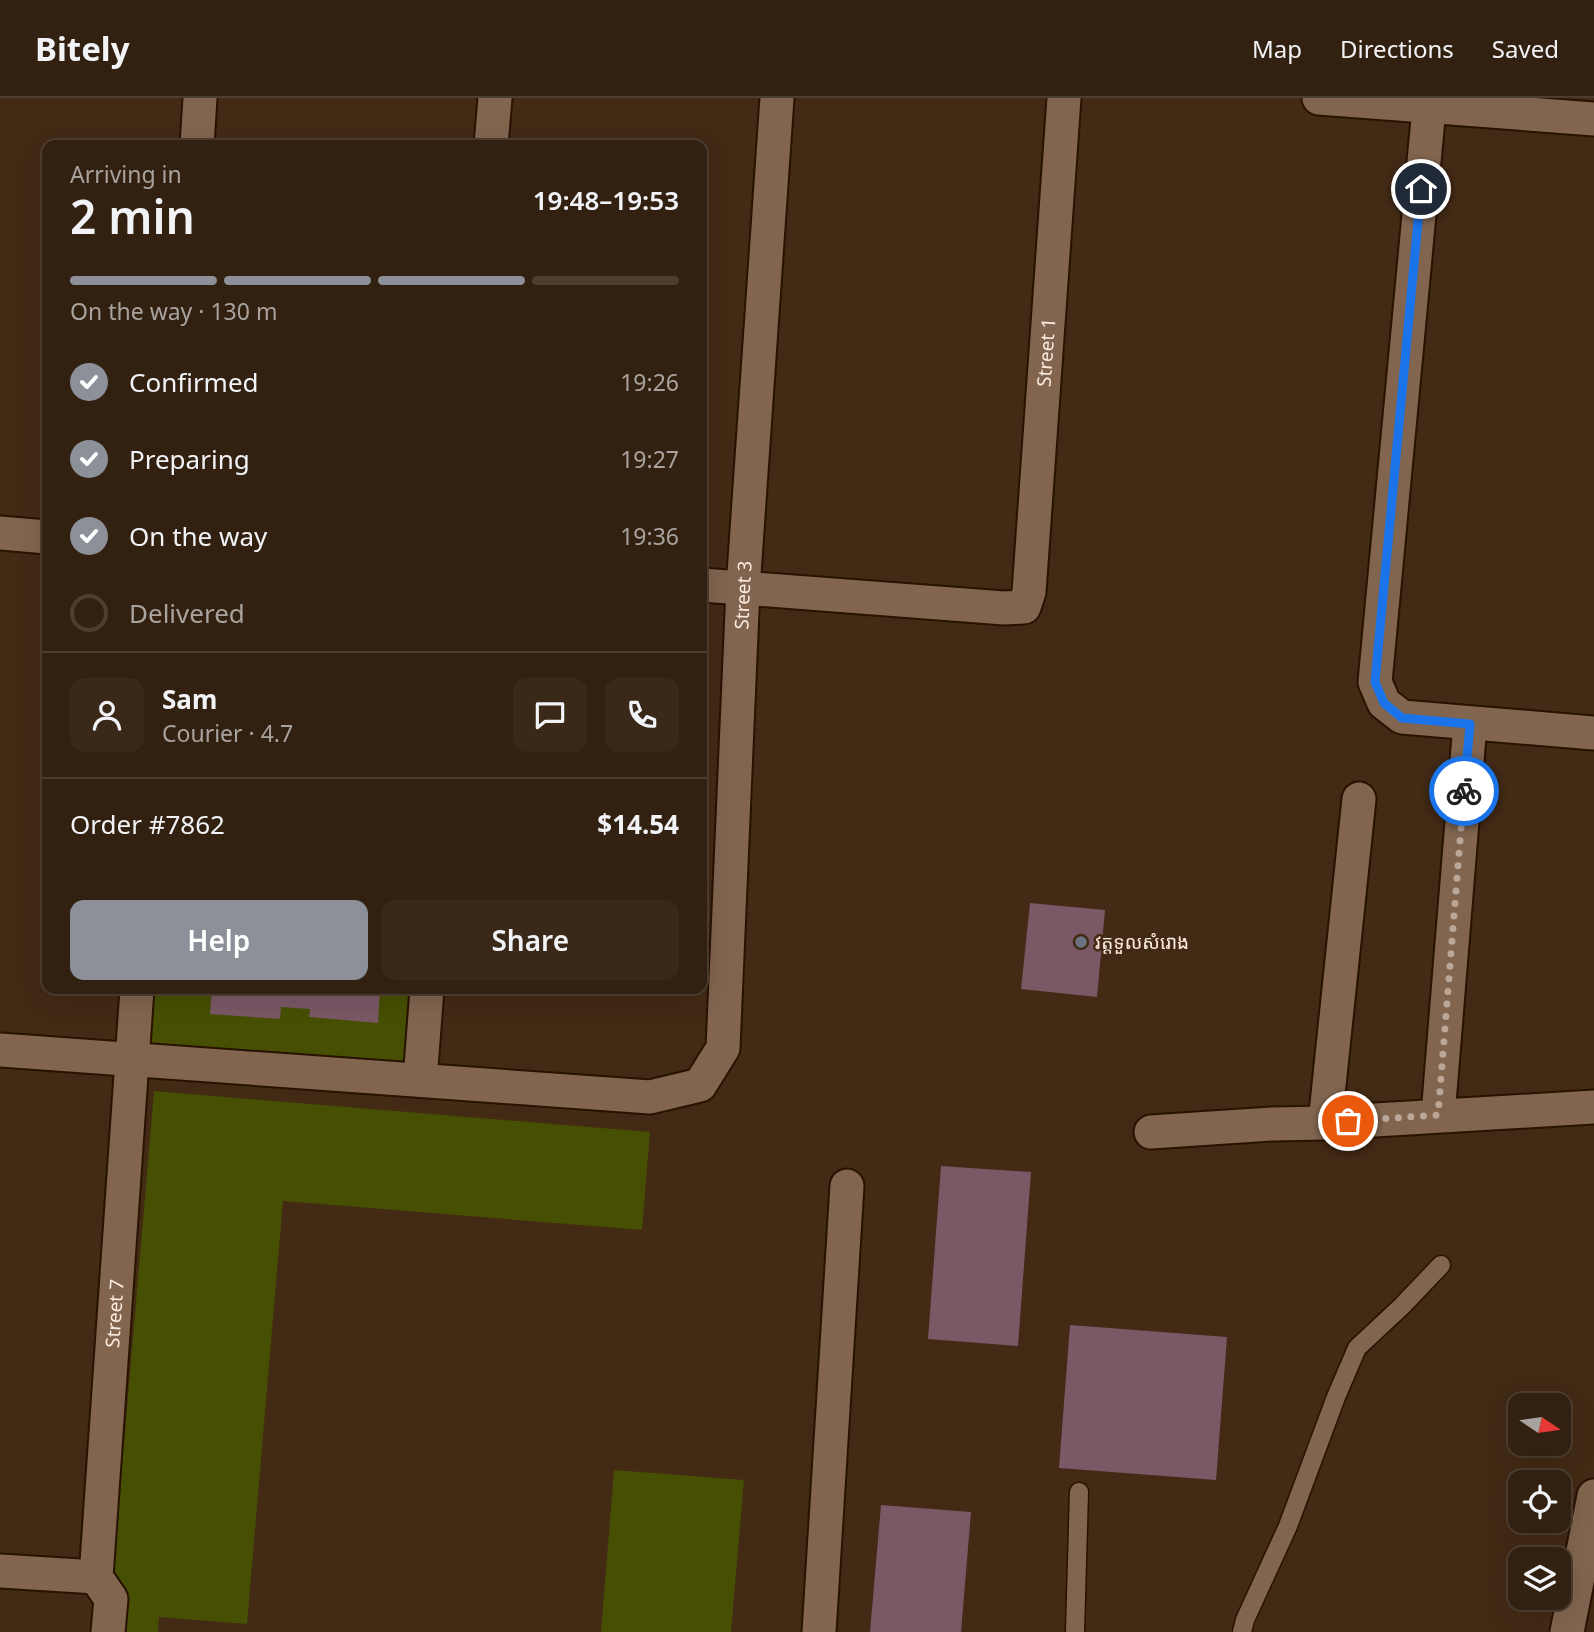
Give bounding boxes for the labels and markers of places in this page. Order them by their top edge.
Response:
pin [1391,159,1451,219]
place label: វត្តទួលសំរោង [1095,929,1189,955]
marker: វត្តទួលសំរោង [1073,934,1089,950]
pin [1318,1091,1378,1151]

